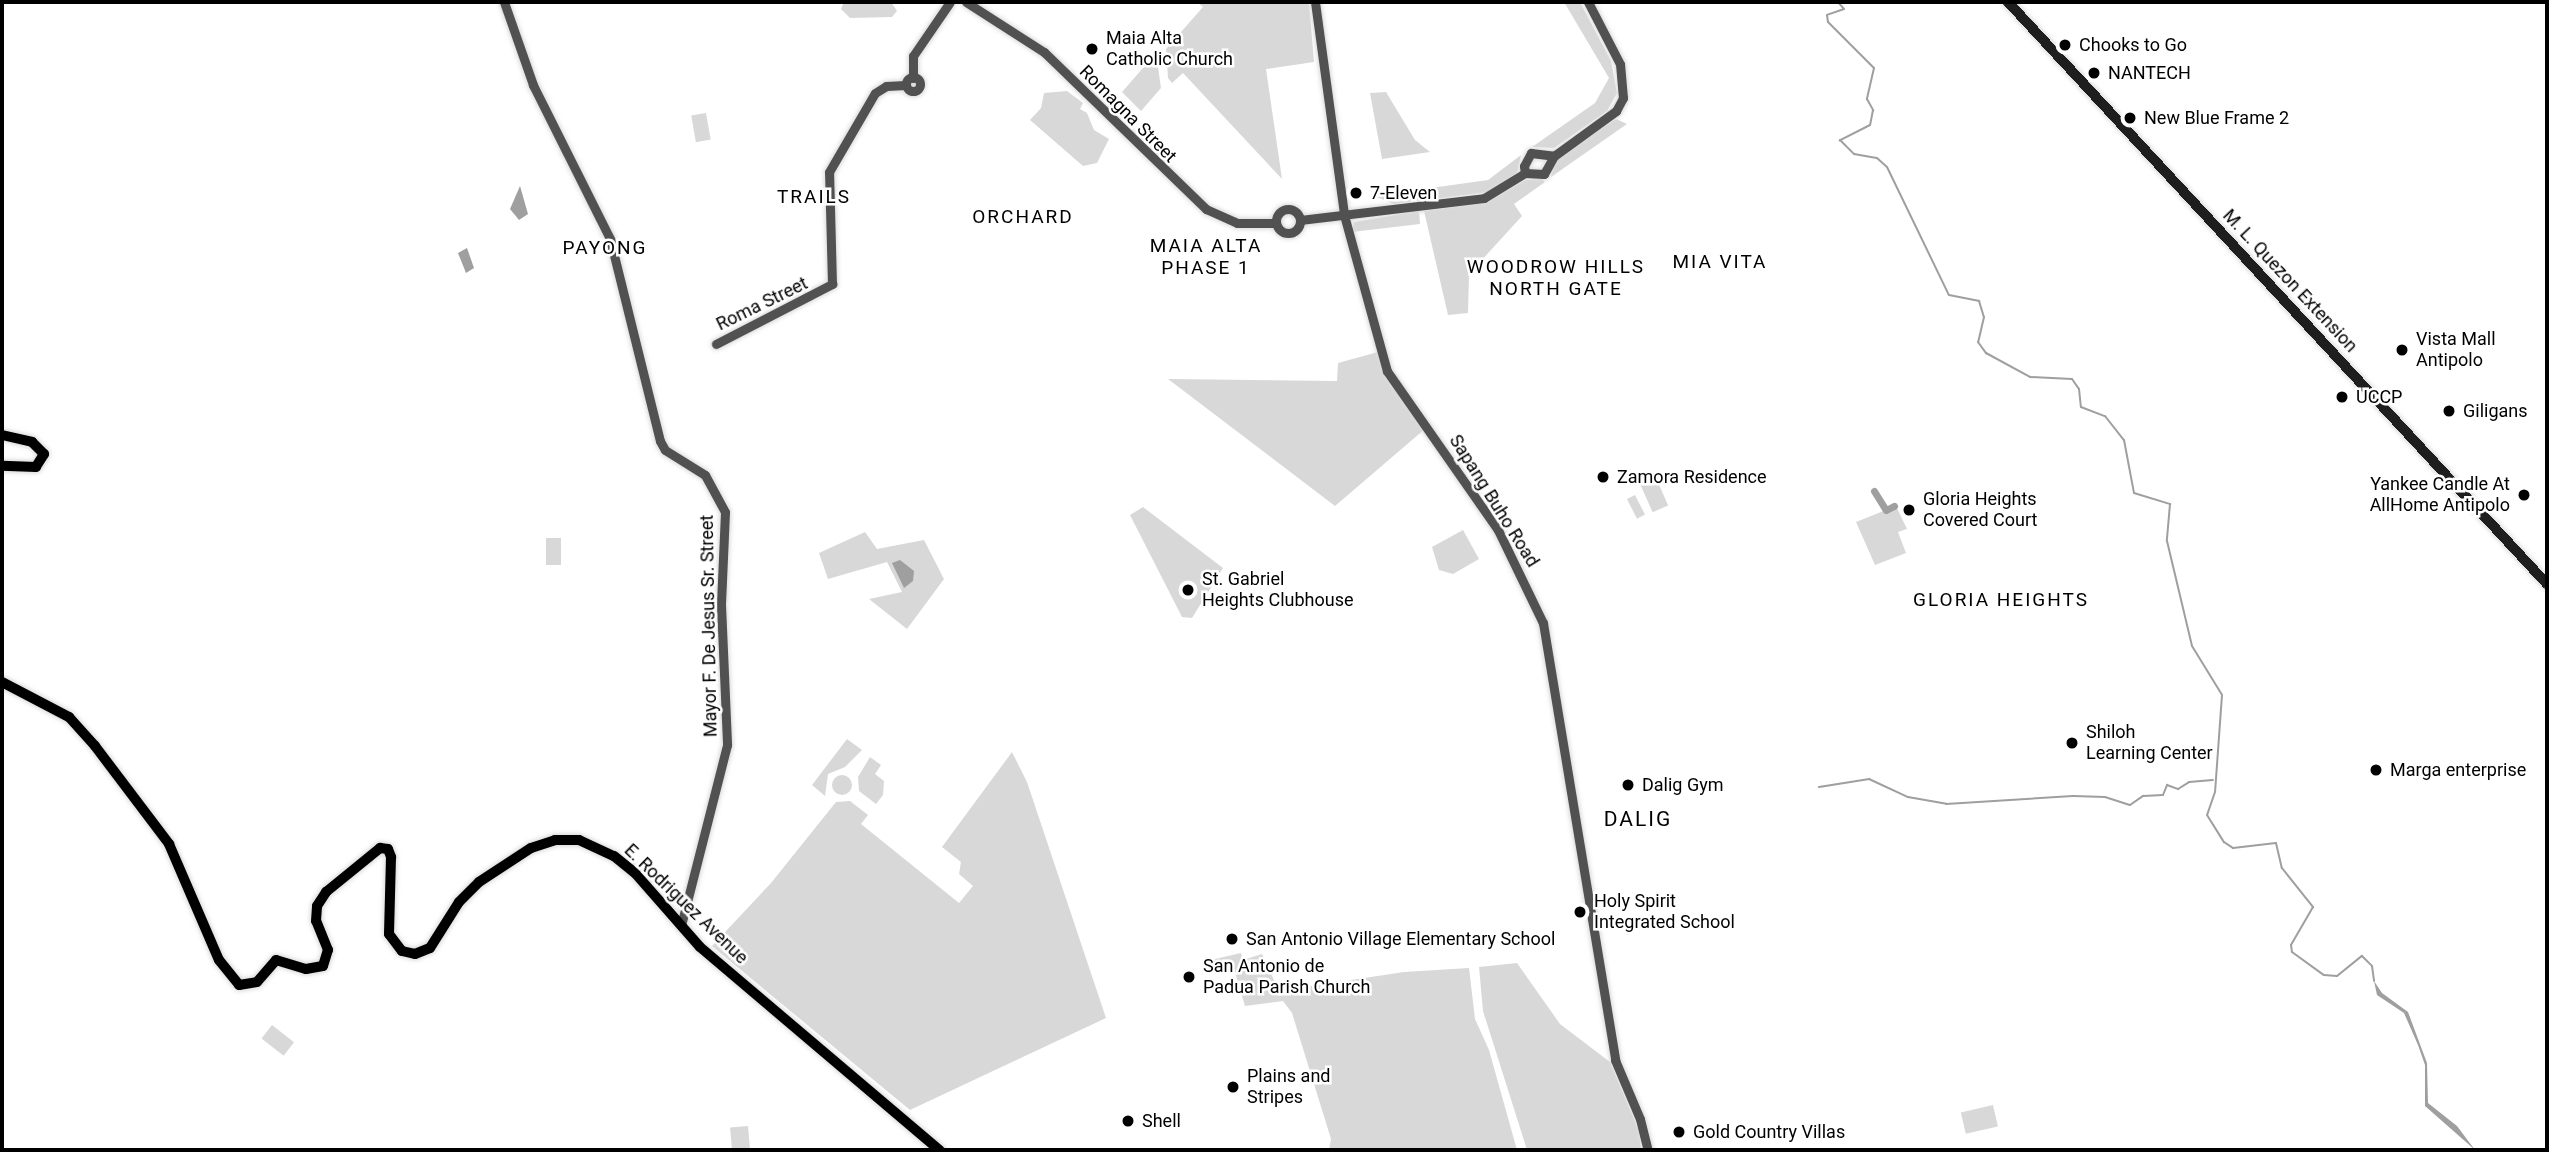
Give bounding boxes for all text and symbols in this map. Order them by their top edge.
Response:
place label: Maia Alta Catholic Church [1106,28,1233,70]
place label: Chooks to Go [2079,34,2187,56]
marker: Chooks to Go [2057,37,2073,53]
marker: Maia Alta Catholic Church [1084,41,1100,57]
street label: Romagna Street [1075,61,1181,167]
place label: NANTECH [2108,62,2191,84]
marker: NANTECH [2086,65,2102,81]
place label: New Blue Frame 2 [2144,107,2289,129]
marker: New Blue Frame 2 [2122,110,2138,126]
place label: 7-Eleven [1370,182,1437,204]
marker: 7-Eleven [1348,185,1364,201]
district label: TRAILS [778,186,850,208]
street label: M. L. Quezon Extension [2218,205,2362,357]
district label: ORCHARD [973,206,1073,228]
district label: MAIA ALTA PHASE 1 [1151,235,1261,279]
district label: PAYONG [563,237,647,259]
district label: MIA VITA [1673,251,1767,273]
district label: WOODROW HILLS NORTH GATE [1468,256,1644,300]
street label: Roma Street [713,273,811,335]
place label: Vista Mall Antipolo [2416,329,2496,372]
marker: Vista Mall Antipolo [2394,342,2410,358]
place label: UCCP [2356,386,2402,408]
marker: UCCP [2334,389,2350,405]
place label: Giligans [2463,400,2528,422]
marker: Giligans [2441,403,2457,419]
street label: Sapang Buho Road [1445,431,1543,571]
place label: Zamora Residence [1617,466,1767,488]
marker: Zamora Residence [1595,469,1611,485]
place label: Yankee Candle At AllHome Antipolo [2370,474,2510,516]
marker: Yankee Candle At AllHome Antipolo [2516,487,2532,503]
place label: Gloria Heights Covered Court [1923,489,2037,532]
marker: Gloria Heights Covered Court [1901,502,1917,518]
street label: Mayor F. De Jesus Sr. Street [696,515,722,737]
place label: St. Gabriel Heights Clubhouse [1202,569,1353,612]
marker: St. Gabriel Heights Clubhouse [1180,582,1196,598]
district label: GLORIA HEIGHTS [1915,589,2087,611]
place label: Shiloh Learning Center [2086,722,2213,764]
marker: Shiloh Learning Center [2064,735,2080,751]
place label: Marga enterprise [2390,759,2526,781]
marker: Marga enterprise [2368,762,2384,778]
place label: Dalig Gym [1642,774,1723,796]
marker: Dalig Gym [1620,777,1636,793]
district label: DALIG [1604,806,1672,832]
street label: E. Rodriguez Avenue [620,840,752,968]
place label: Holy Spirit Integrated School [1594,891,1735,934]
marker: Holy Spirit Integrated School [1572,904,1588,920]
place label: San Antonio Village Elementary School [1246,928,1555,950]
marker: San Antonio Village Elementary School [1224,931,1240,947]
place label: San Antonio de Padua Parish Church [1203,956,1370,998]
marker: San Antonio de Padua Parish Church [1181,969,1197,985]
place label: Plains and Stripes [1247,1066,1330,1108]
marker: Plains and Stripes [1225,1079,1241,1095]
place label: Shell [1142,1110,1181,1132]
marker: Shell [1120,1113,1136,1129]
place label: Gold Country Villas [1693,1121,1845,1143]
marker: Gold Country Villas [1671,1124,1687,1140]

